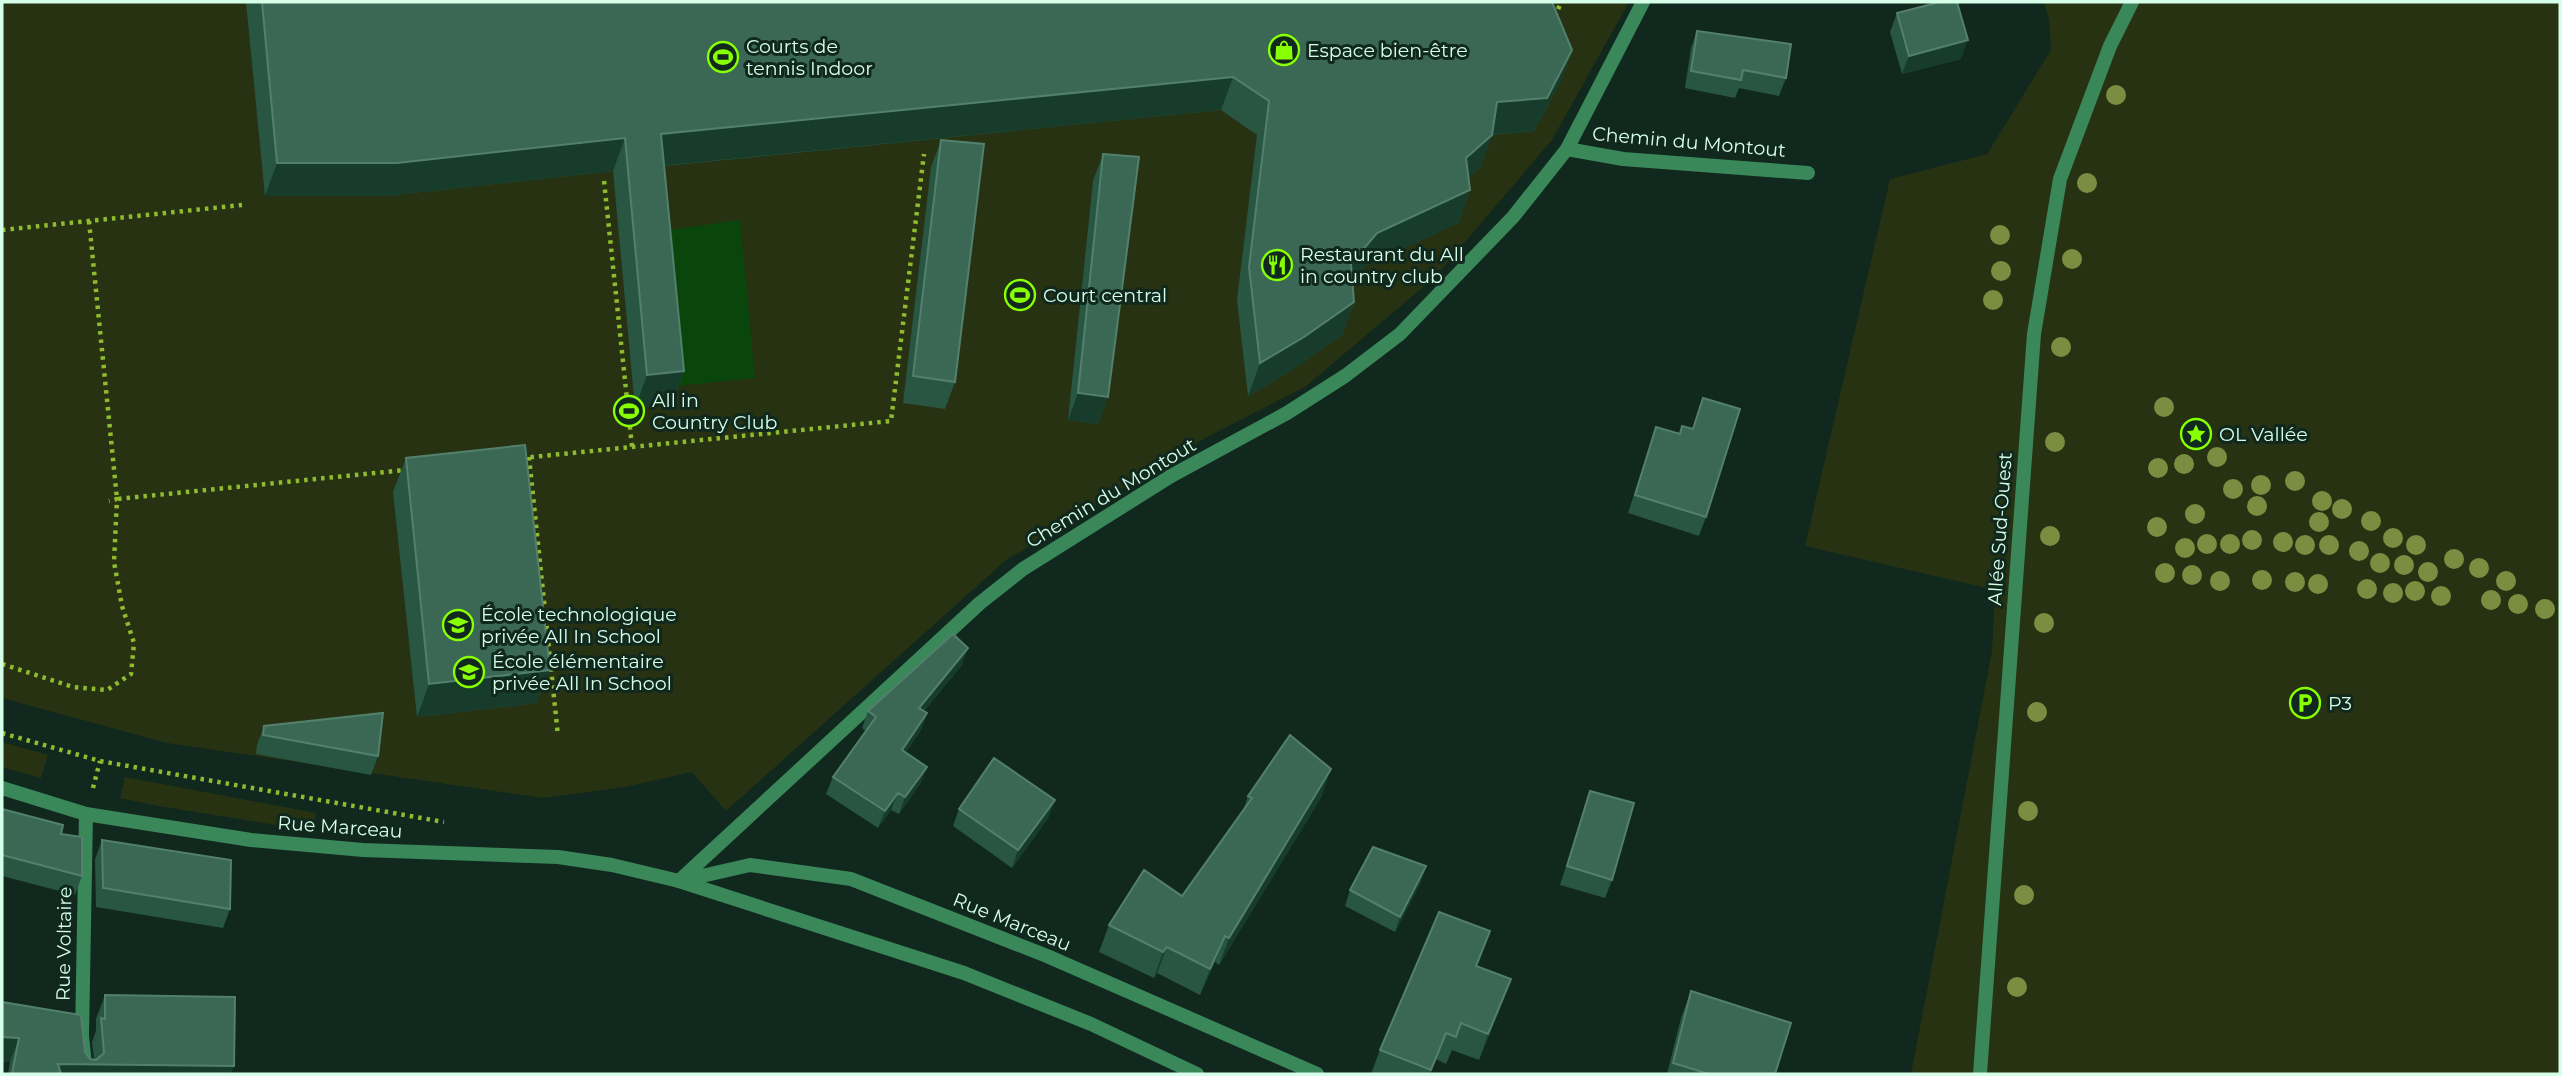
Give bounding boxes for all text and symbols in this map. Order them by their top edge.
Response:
shop icon: Espace bien-être [1267,33,1301,67]
place label: Courts de tennis Indoor [746,35,873,80]
place label: Espace bien-être [1307,39,1468,62]
sports icon: Courts de tennis Indoor [706,40,740,74]
street label: Chemin du Montout [1591,122,1787,162]
place label: Restaurant du All in country club [1300,243,1464,288]
restaurant icon: Restaurant du All in country club [1260,248,1294,282]
sports icon: Court central [1003,278,1037,312]
place label: Court central [1043,284,1167,307]
place label: All in Country Club [652,389,777,434]
sports icon: All in Country Club [612,394,646,428]
place icon: OL Vallée [2179,417,2213,451]
place label: OL Vallée [2219,423,2308,446]
street label: Chemin du Montout [1022,433,1200,553]
street label: Allée Sud-Ouest [1983,451,2017,606]
place label: École technologique privée All In School [481,603,677,648]
school or university icon: École technologique privée All In School [441,608,475,642]
place label: École élémentaire privée All In School [492,650,672,695]
school or university icon: École élémentaire privée All In School [452,655,486,689]
parking icon: P3 [2288,686,2322,720]
place label: P3 [2328,692,2352,715]
street label: Rue Marceau [277,811,403,843]
street label: Rue Voltaire [52,887,76,1001]
street label: Rue Marceau [950,888,1074,956]

